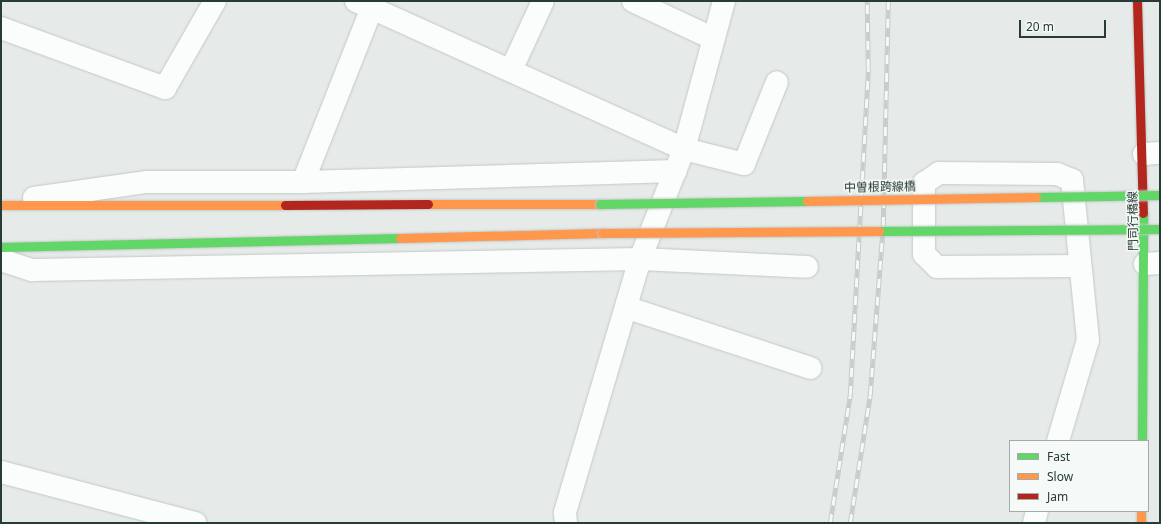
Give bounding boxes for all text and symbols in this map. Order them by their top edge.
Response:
scale bar [1021,12,1108,38]
text: 20 m [1026,18,1054,35]
street label: 中曽根跨線橋 [844,179,916,195]
street label: 門司行橋線 [1125,191,1141,251]
legend [1009,440,1149,512]
text: Fast [1047,448,1070,465]
text: Slow [1047,468,1073,485]
text: Jam [1047,488,1068,505]

